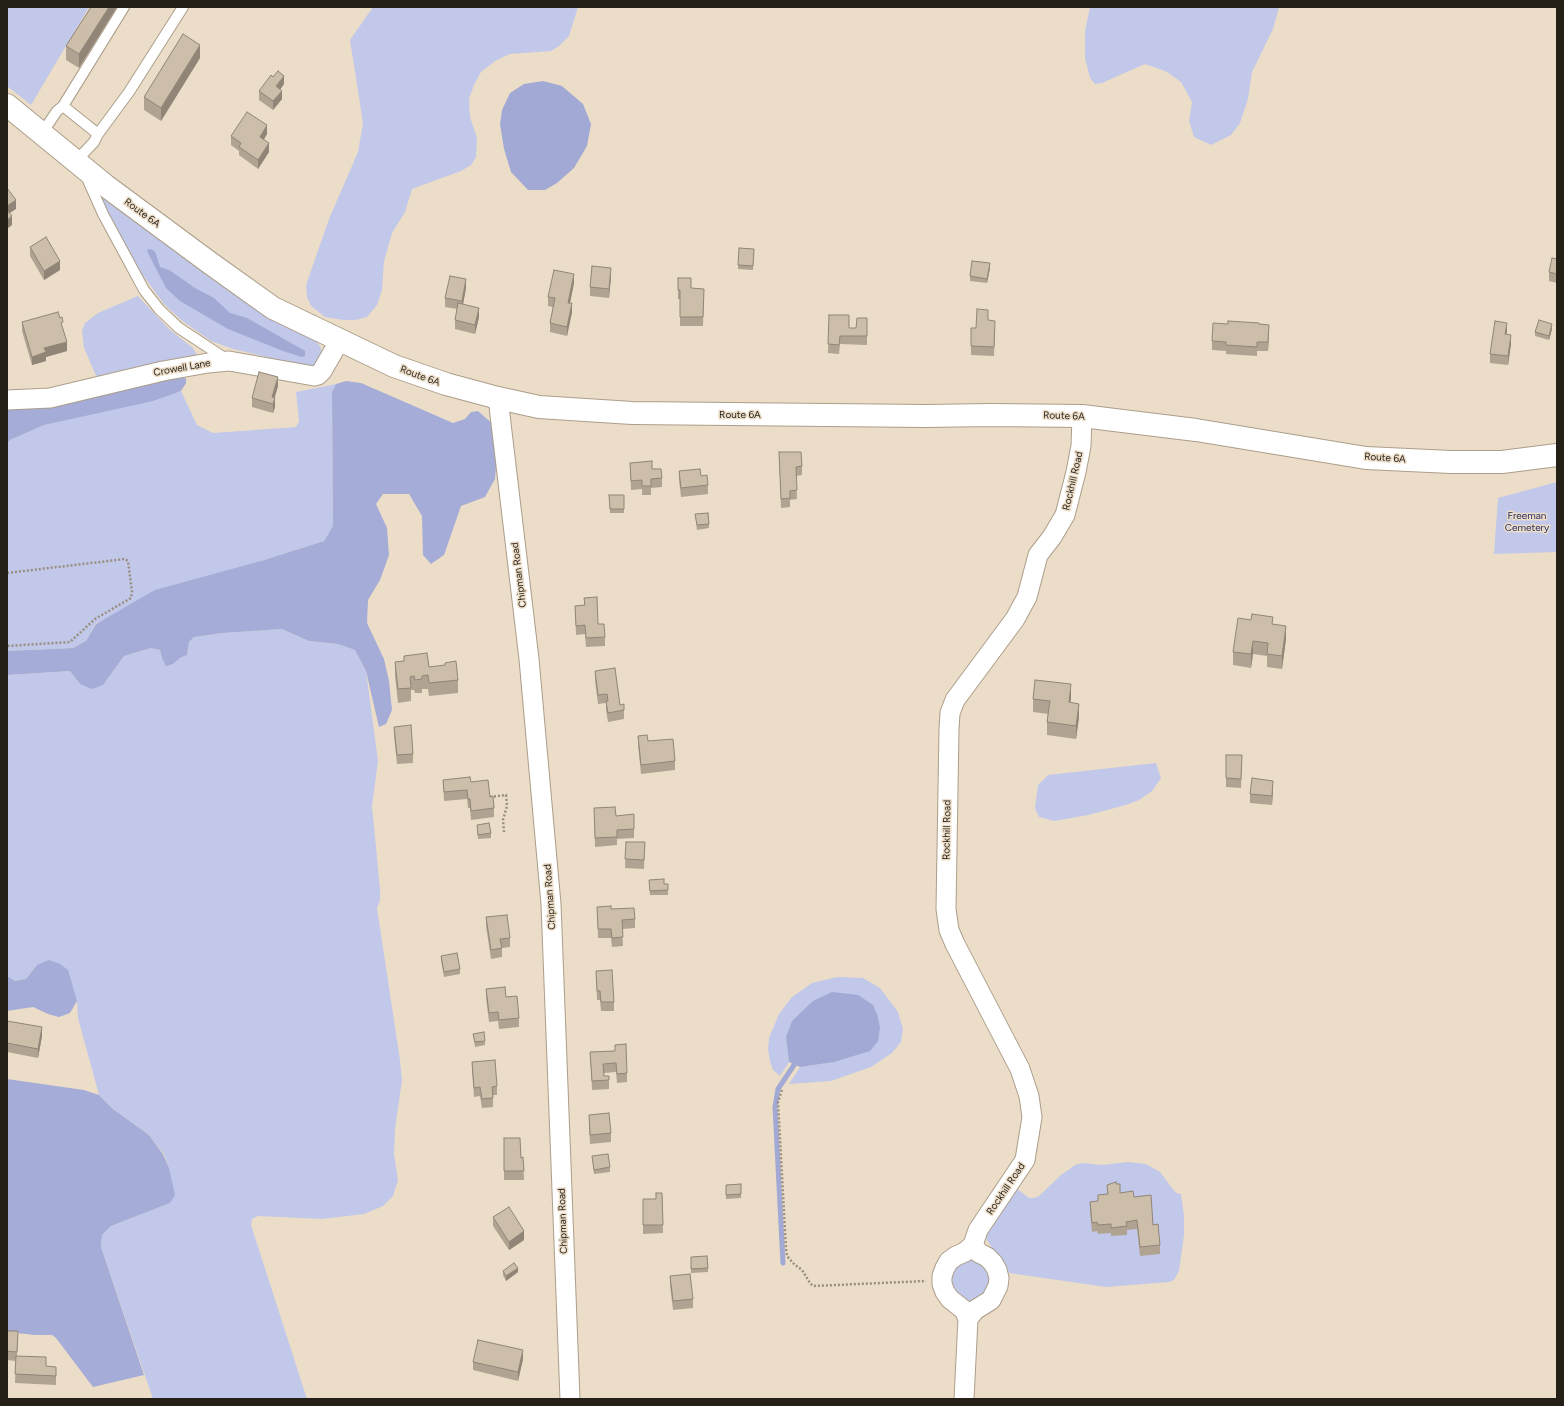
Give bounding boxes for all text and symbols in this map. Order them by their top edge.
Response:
street label: Route 6A [122,196,162,230]
street label: Crowell Lane [153,357,211,379]
street label: Route 6A [398,363,442,389]
street label: Route 6A [719,409,761,421]
street label: Route 6A [1043,409,1085,423]
street label: Rockhill Road [1060,450,1086,512]
street label: Route 6A [1364,451,1406,465]
park label: Freeman Cemetery [1505,510,1549,534]
street label: Chipman Road [509,542,529,608]
street label: Rockhill Road [940,800,954,860]
street label: Chipman Road [542,864,558,930]
street label: Rockhill Road [984,1161,1028,1217]
street label: Chipman Road [556,1188,570,1254]

